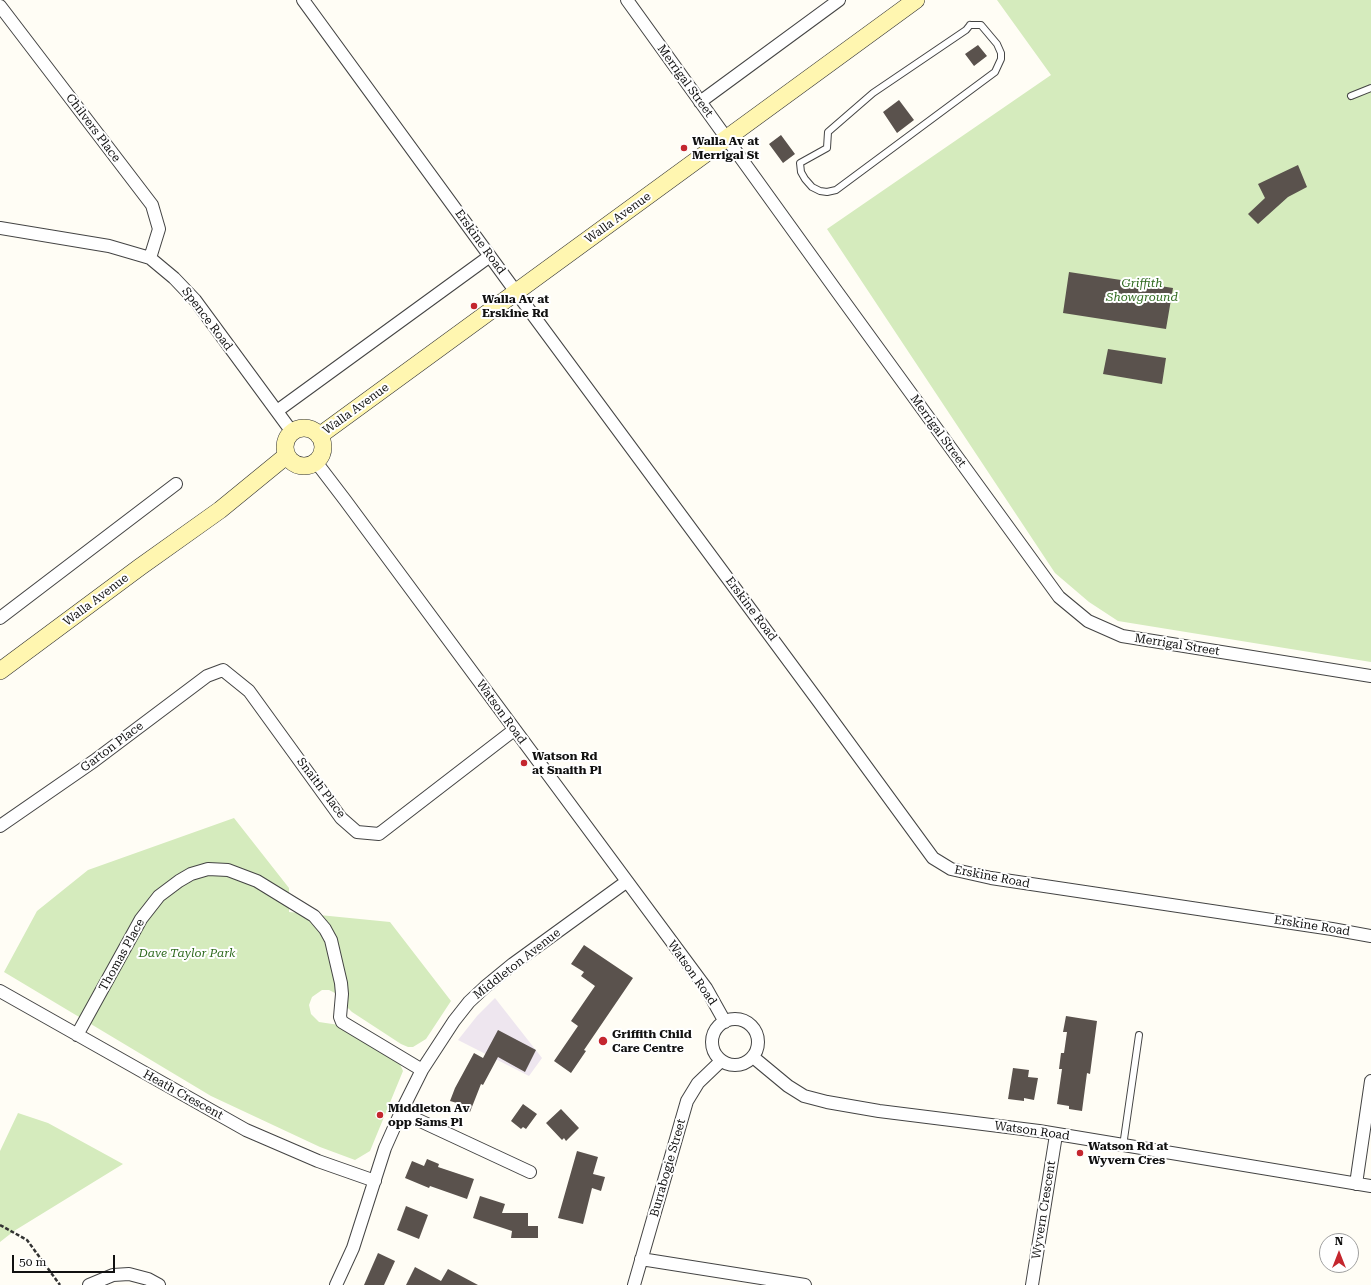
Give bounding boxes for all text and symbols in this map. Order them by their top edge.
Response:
street label: Merrigal Street [654,42,716,120]
street label: Chilvers Place [63,91,123,165]
place label: Walla Av at Merrigal St [692,134,759,162]
marker: Walla Av at Merrigal St [679,143,689,153]
street label: Walla Avenue [582,189,654,247]
street label: Erskine Road [452,207,508,277]
park label: Griffith Showground [1106,276,1178,304]
street label: Spence Road [179,285,235,353]
place label: Walla Av at Erskine Rd [482,292,549,320]
marker: Walla Av at Erskine Rd [469,301,479,311]
street label: Walla Avenue [320,380,392,438]
street label: Merrigal Street [907,392,969,470]
street label: Walla Avenue [60,571,132,629]
street label: Erskine Road [722,574,780,644]
street label: Merrigal Street [1133,631,1221,659]
street label: Watson Road [473,677,529,747]
street label: Garton Place [78,719,146,775]
place label: Watson Rd at Snaith Pl [532,749,602,777]
street label: Snaith Place [294,755,348,821]
marker: Watson Rd at Snaith Pl [519,758,529,768]
street label: Erskine Road [953,863,1031,891]
street label: Erskine Road [1273,913,1351,939]
street label: Thomas Place [96,916,148,994]
street label: Middleton Avenue [471,926,563,1002]
street label: Watson Road [664,938,720,1008]
park label: Dave Taylor Park [138,946,236,960]
place label: Griffith Child Care Centre [612,1027,692,1055]
marker: Griffith Child Care Centre [597,1035,609,1047]
street label: Heath Crescent [140,1067,226,1123]
place label: Middleton Av opp Sams Pl [388,1101,470,1129]
marker: Middleton Av opp Sams Pl [375,1110,385,1120]
street label: Burrabogie Street [647,1117,689,1219]
street label: Watson Road [993,1119,1071,1143]
place label: Watson Rd at Wyvern Cres [1088,1139,1168,1167]
marker: Watson Rd at Wyvern Cres [1075,1148,1085,1158]
street label: Wyvern Crescent [1029,1160,1059,1260]
north arrow [1319,1233,1359,1273]
text: N [1335,1235,1343,1248]
scale bar [14,1247,117,1273]
text: 50 m [19,1255,46,1269]

